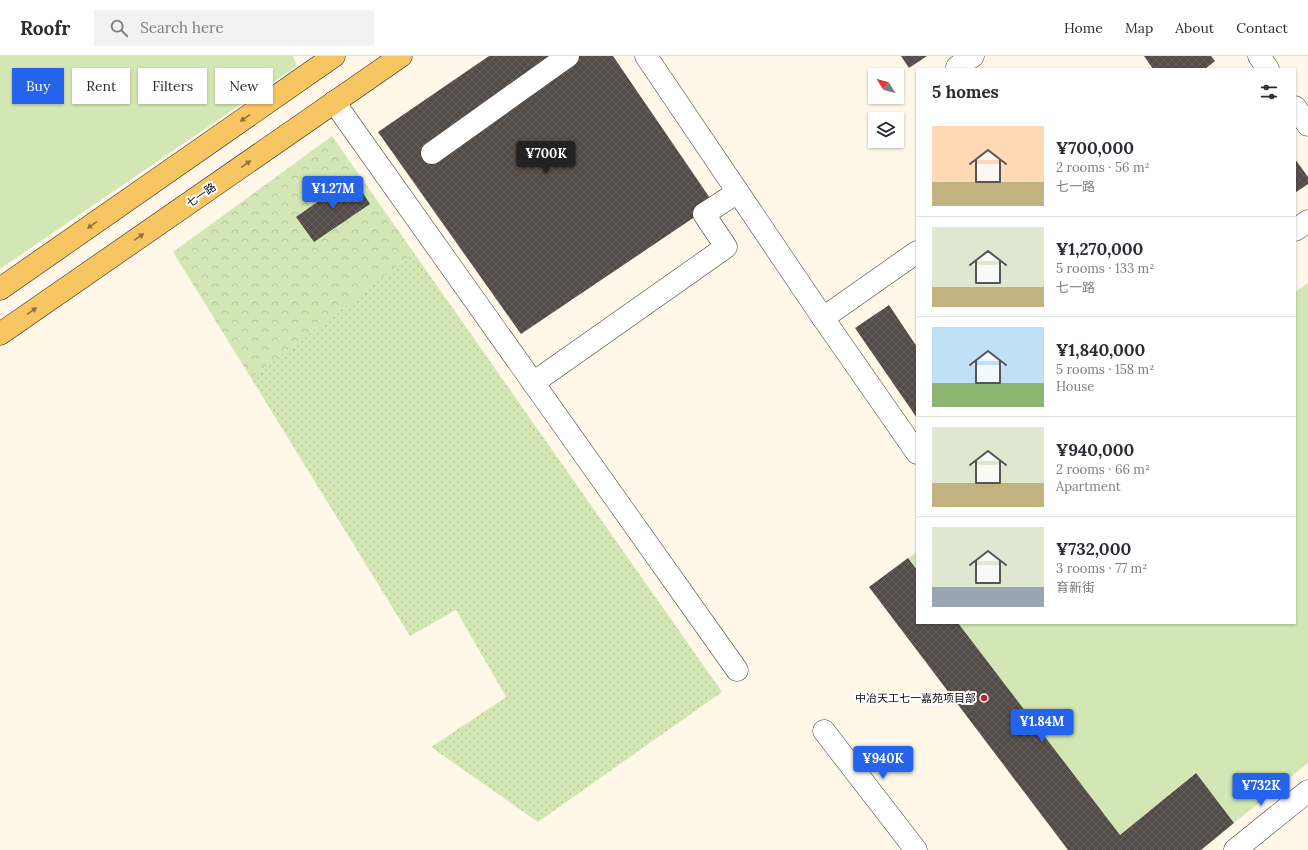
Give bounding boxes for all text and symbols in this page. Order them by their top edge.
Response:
search box [94,10,374,46]
text: Roofr [20,16,70,40]
icon: search [108,17,130,39]
text: Search here [140,18,224,37]
text: Home [1064,19,1103,37]
text: Map [1125,19,1153,37]
text: About [1175,19,1214,37]
text: Contact [1236,19,1288,37]
chip: Buy [12,68,64,104]
chip: Rent [72,68,130,104]
chip: Filters [138,68,207,104]
chip: New [215,68,273,104]
north arrow [868,68,904,104]
map controls [868,68,904,148]
text: 5 homes [932,81,999,103]
icon: filters [1258,81,1280,103]
button: layers [868,112,904,148]
one-way arrow [239,114,250,122]
text: ¥700,000 [1056,137,1134,159]
pin: ¥700K [518,141,574,175]
icon: home [964,142,1012,190]
text: ¥700K [525,145,567,162]
text: 2 rooms · 56 m² [1056,159,1150,176]
one-way arrow [240,160,252,167]
pin: ¥1.27M [300,176,366,210]
text: 七一路 [1056,178,1095,195]
street label: 七一路 [183,180,219,210]
text: ¥1.27M [311,180,355,197]
one-way arrow [87,221,97,229]
one-way arrow [134,233,144,241]
text: ¥1,270,000 [1056,238,1143,260]
icon: home [964,243,1012,291]
text: 5 rooms · 133 m² [1056,260,1154,277]
text: 七一路 [1056,279,1095,296]
one-way arrow [27,307,37,315]
text: ¥1,840,000 [1056,339,1145,361]
icon: home [964,343,1012,391]
text: 5 rooms · 158 m² [1056,361,1154,378]
text: House [1056,378,1094,395]
text: ¥940,000 [1056,439,1134,461]
icon: home [964,443,1012,491]
text: 2 rooms · 66 m² [1056,461,1150,478]
text: Apartment [1056,478,1121,495]
text: ¥732,000 [1056,538,1131,560]
icon: home [964,543,1012,591]
text: 3 rooms · 77 m² [1056,560,1147,577]
text: 育新街 [1056,579,1095,596]
place label: 中冶天工七一嘉苑项目部 [855,691,976,705]
marker: 中冶天工七一嘉苑项目部 [979,693,989,703]
pin: ¥1.84M [1009,709,1075,743]
text: ¥1.84M [1020,713,1064,730]
pin: ¥940K [855,746,911,780]
text: ¥940K [862,750,904,767]
pin: ¥732K [1233,773,1289,807]
text: ¥732K [1242,777,1280,794]

